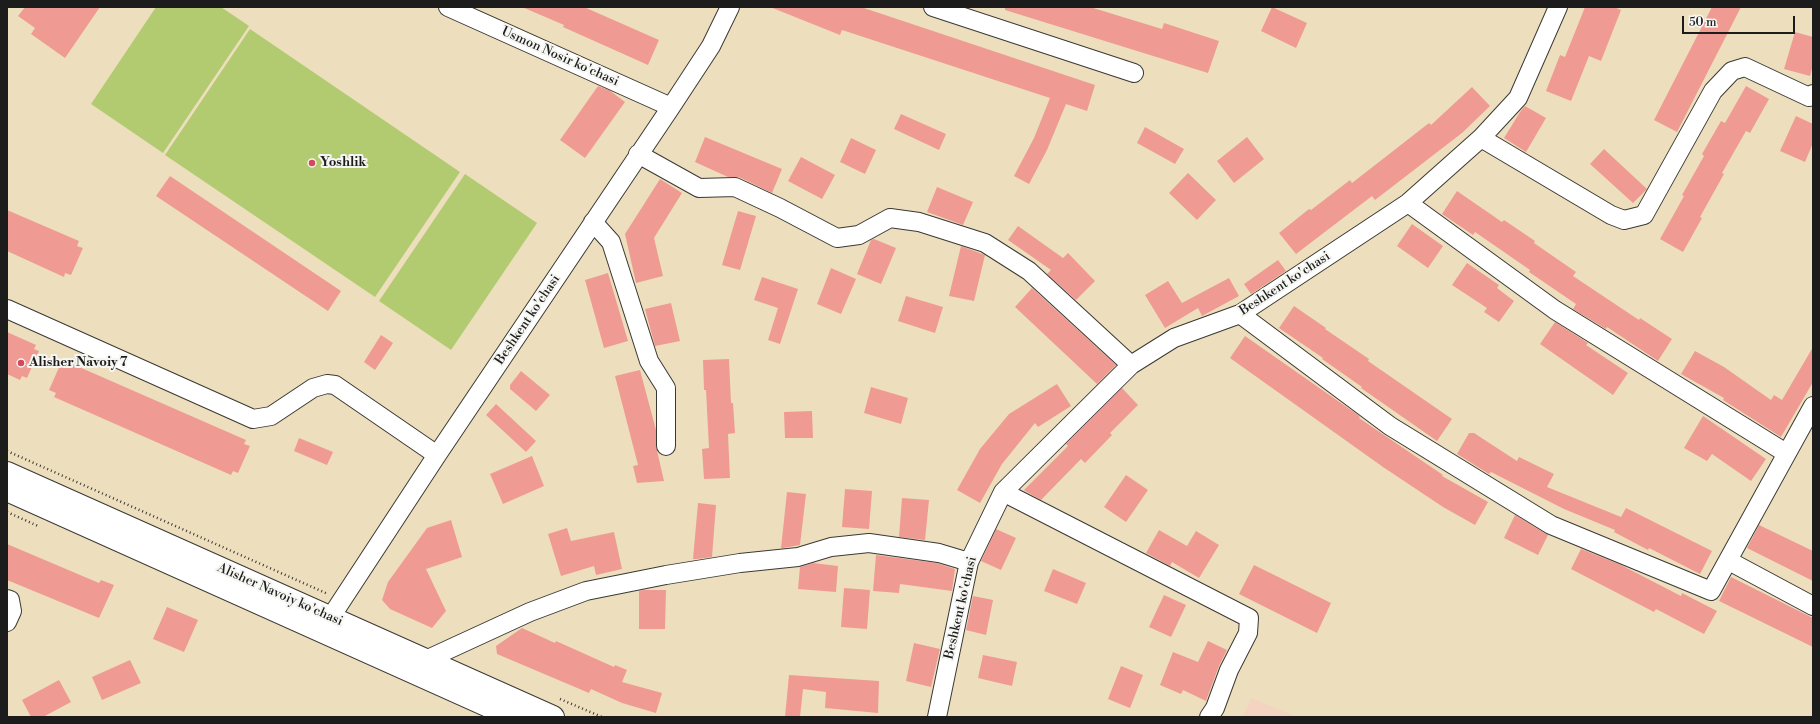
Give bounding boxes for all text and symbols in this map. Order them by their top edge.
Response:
scale bar [1684,8,1797,34]
text: 50 m [1689,15,1717,30]
street label: Usmon Nosir ko'chasi [499,24,621,90]
place label: Yoshlik [320,155,366,171]
marker: Yoshlik [307,158,317,168]
street label: Beshkent ko'chasi [1237,249,1333,319]
street label: Beshkent ko'chasi [492,272,564,368]
place label: Alisher Navoiy 7 [29,355,127,371]
marker: Alisher Navoiy 7 [16,358,26,368]
street label: Beshkent ko'chasi [942,555,980,661]
street label: Alisher Navoiy ko'chasi [215,560,345,630]

